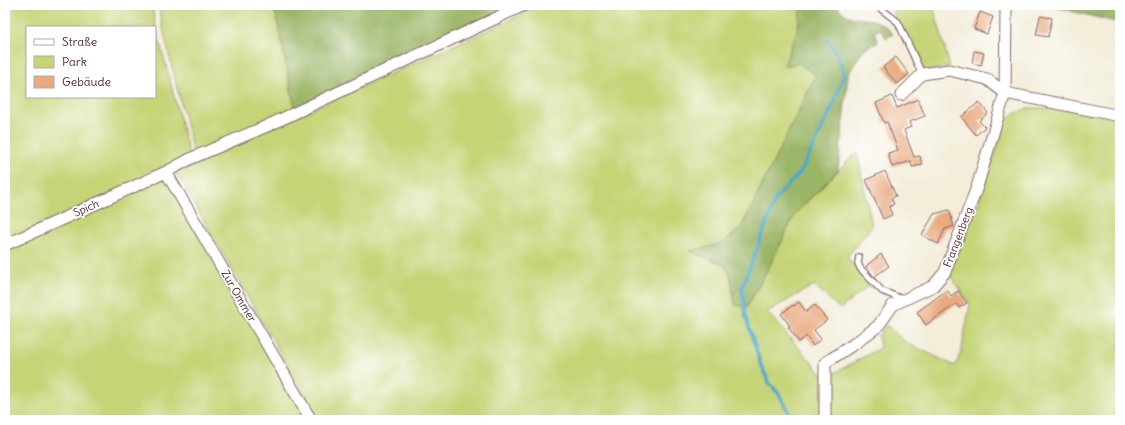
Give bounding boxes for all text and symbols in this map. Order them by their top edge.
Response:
legend [26,26,156,98]
text: Straße [62,34,97,49]
text: Park [62,54,87,69]
text: Gebäude [62,74,111,89]
street label: Spich [71,196,101,220]
street label: Frangenberg [940,205,976,269]
street label: Zur Ommer [219,267,260,325]

